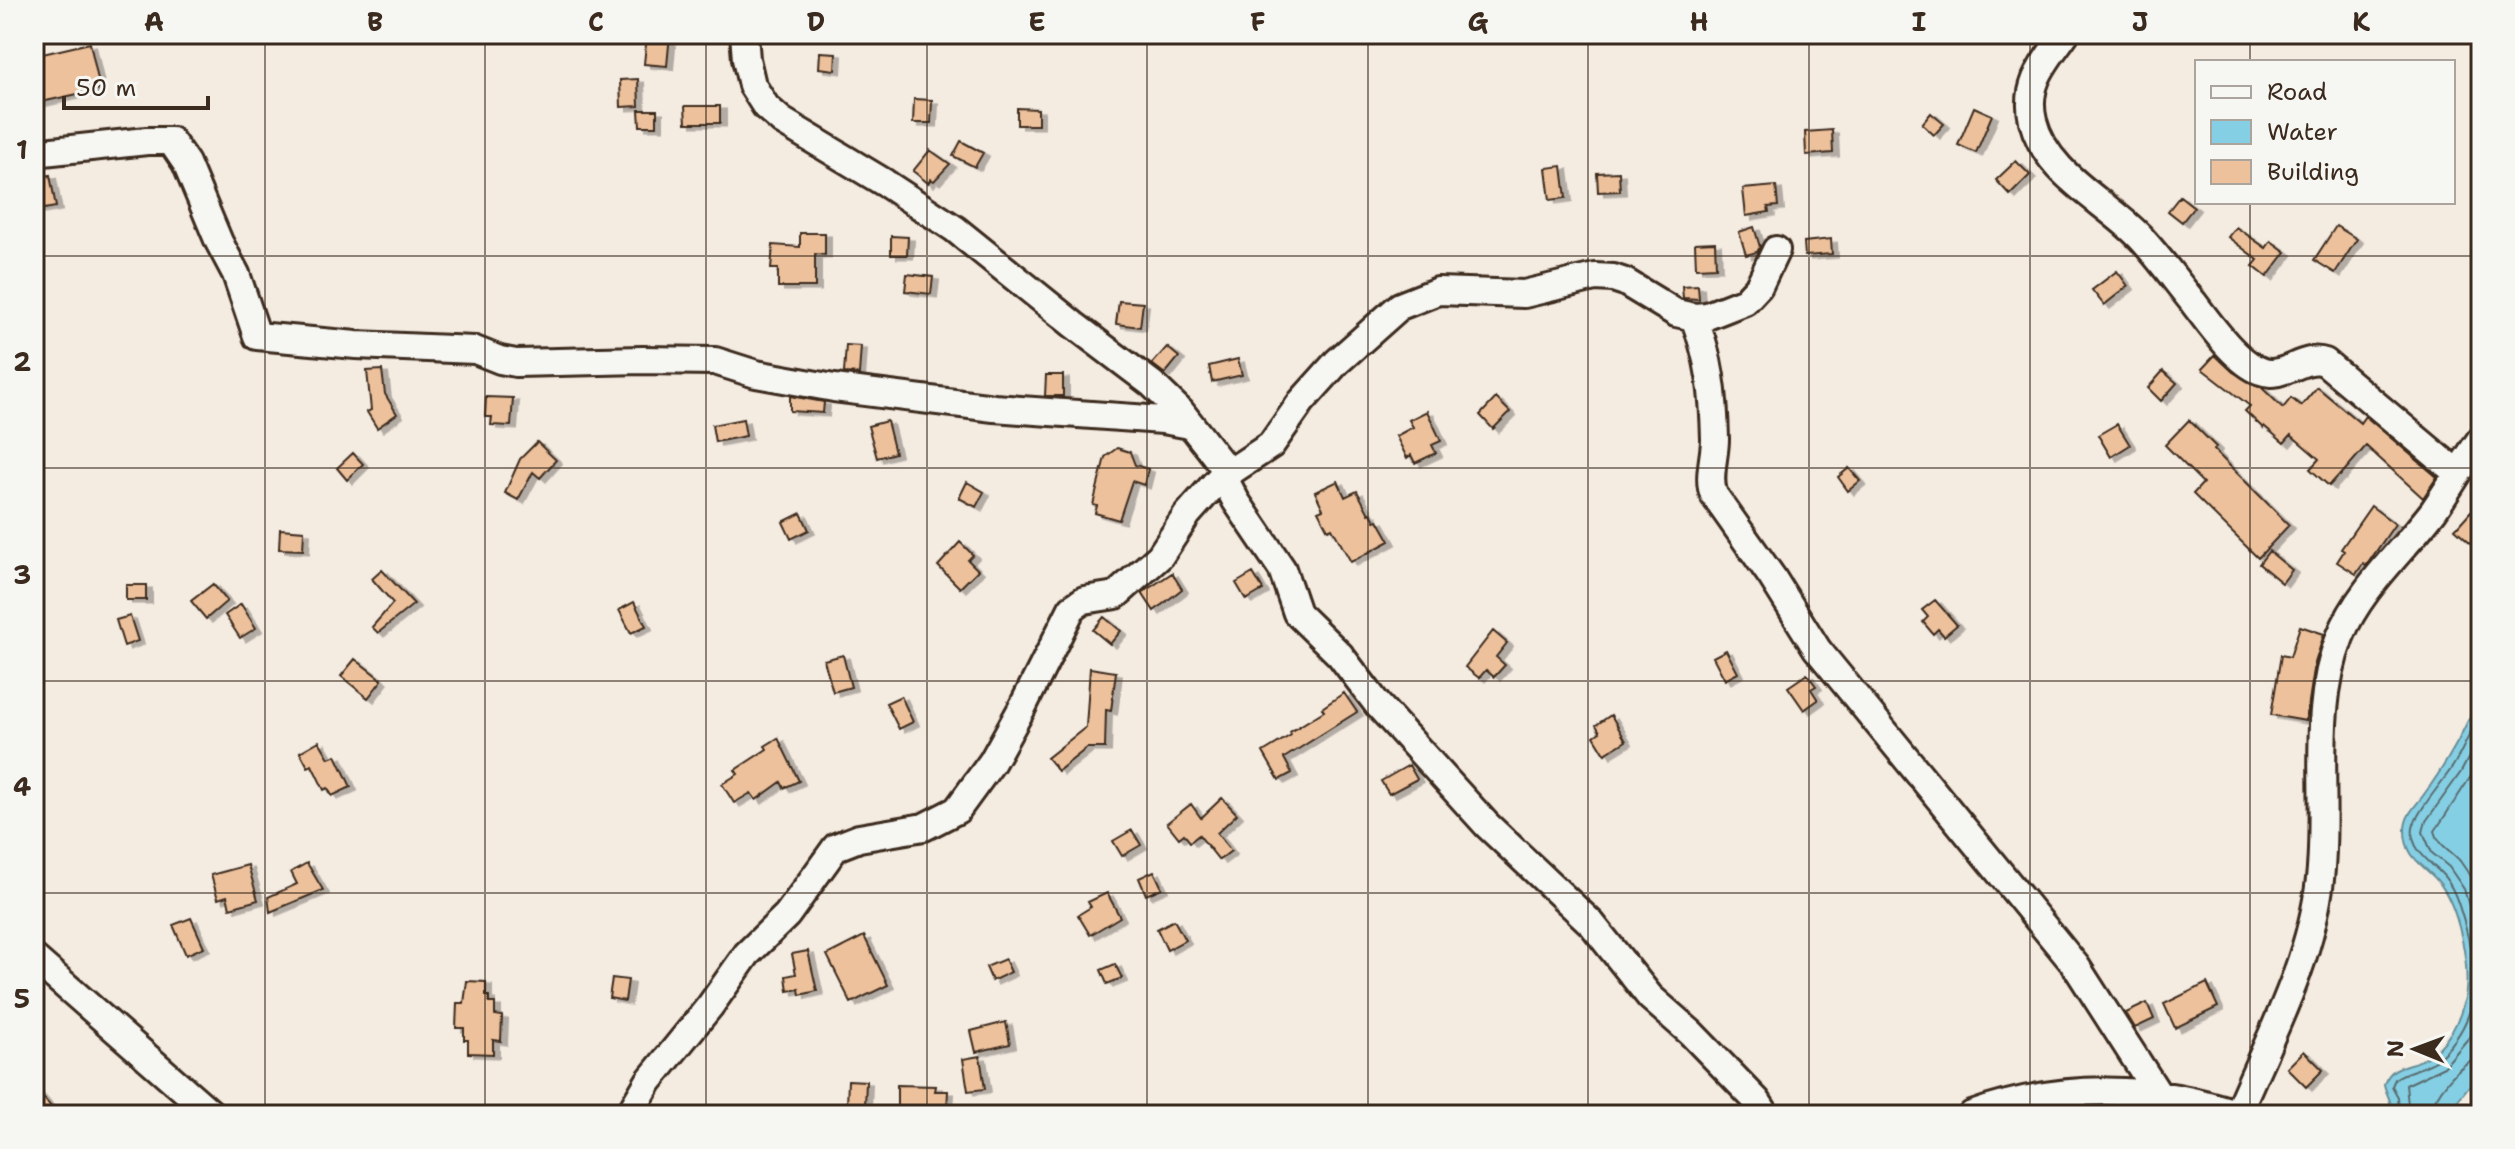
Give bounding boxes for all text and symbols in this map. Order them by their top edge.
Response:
text: A [144,4,164,39]
text: B [367,4,383,39]
text: C [588,4,604,39]
text: D [807,4,825,39]
text: E [1028,4,1046,39]
text: F [1250,4,1266,39]
text: G [1468,4,1489,39]
text: H [1690,4,1708,39]
text: I [1912,4,1926,39]
text: J [2132,4,2148,39]
text: K [2352,4,2370,39]
scale bar [64,60,208,110]
legend [2195,60,2455,204]
text: 50 m [76,72,136,104]
text: Road [2267,76,2327,108]
text: Water [2267,116,2338,148]
text: 1 [16,132,28,167]
text: Building [2267,156,2359,188]
text: 2 [13,344,31,379]
text: 3 [13,557,31,592]
text: 4 [13,769,31,804]
text: 5 [14,981,30,1016]
north arrow [2375,1009,2455,1089]
text: N [2381,1040,2410,1058]

